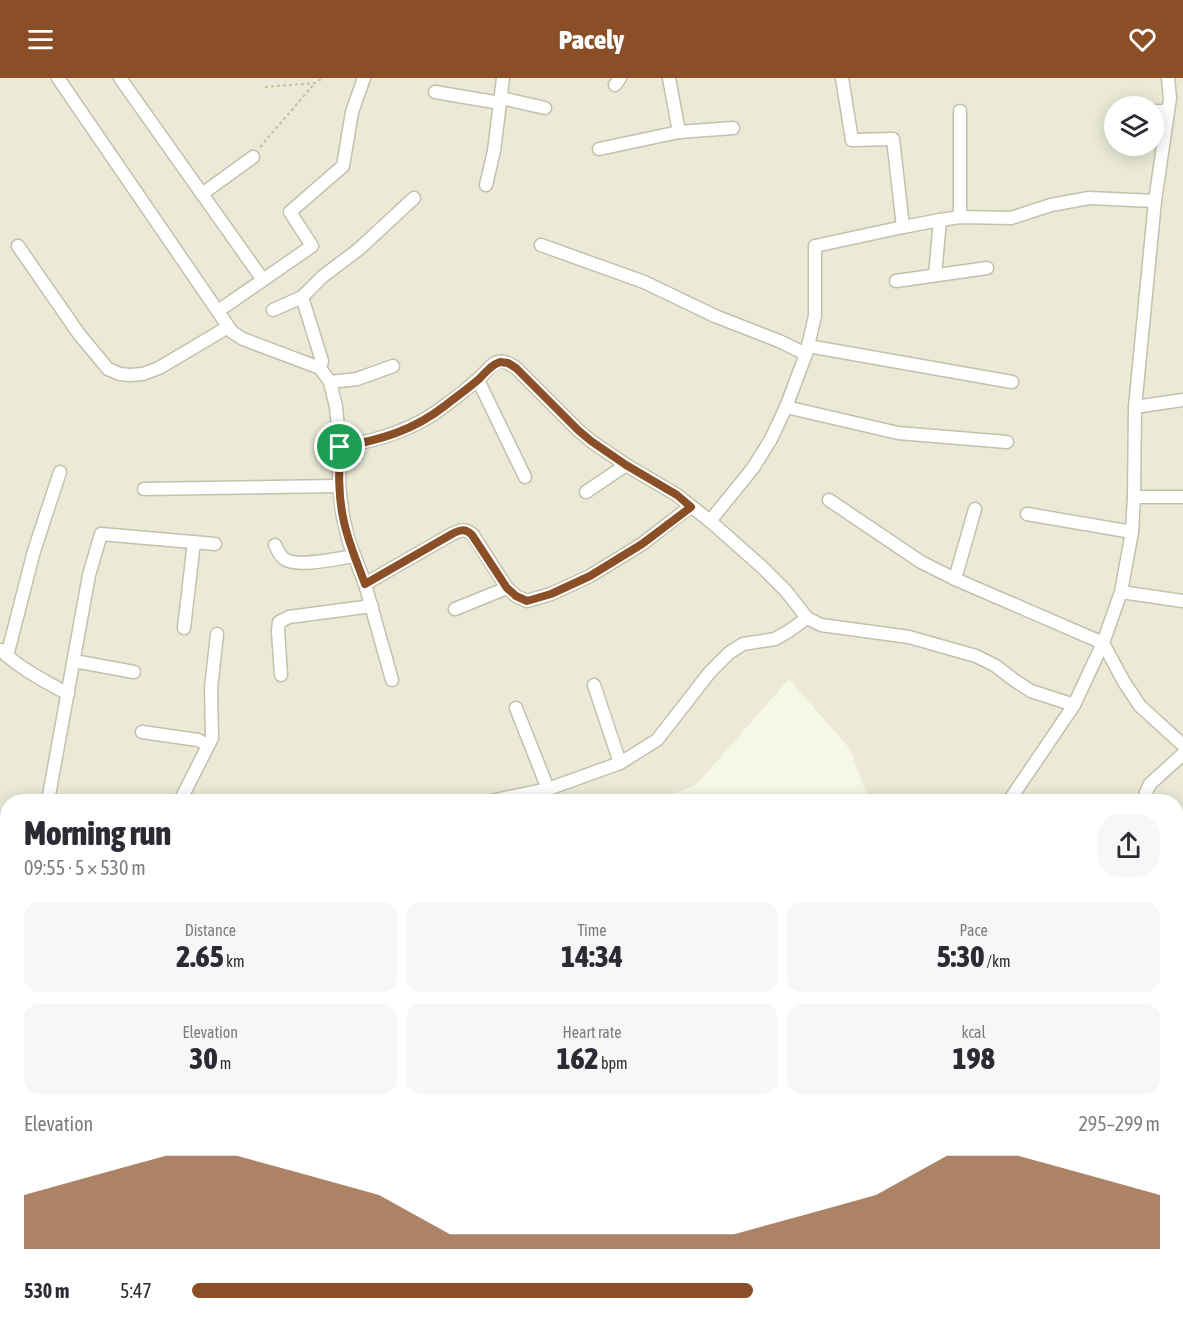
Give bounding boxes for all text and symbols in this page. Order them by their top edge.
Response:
icon: menu [24,23,57,56]
icon: heart [1126,23,1159,56]
text: Pacely [559,24,624,55]
map controls [1104,96,1164,156]
button: layers [1104,96,1164,156]
pin [314,421,365,472]
icon: arrive [323,430,356,463]
text: Morning run [24,814,171,852]
button: share [1097,814,1160,877]
text: 09:55 · 5 × 530 m [24,856,146,879]
text: Distance [185,921,236,939]
text: Time [577,921,607,939]
text: Pace [960,921,988,939]
text: 2.65 [176,939,224,973]
text: 14:34 [561,939,623,973]
text: 5:30 [937,939,984,973]
text: km [224,952,245,970]
text: /km [984,952,1011,970]
text: Elevation [183,1023,238,1041]
text: Heart rate [563,1023,621,1041]
text: kcal [961,1023,986,1041]
text: 30 [189,1041,218,1075]
text: 162 [556,1041,599,1075]
text: 198 [953,1041,995,1075]
text: m [218,1054,231,1072]
text: bpm [599,1054,628,1072]
text: Elevation [24,1112,93,1135]
text: 295–299 m [1078,1112,1160,1135]
text: 530 m [24,1279,69,1302]
text: 5:47 [120,1279,152,1302]

